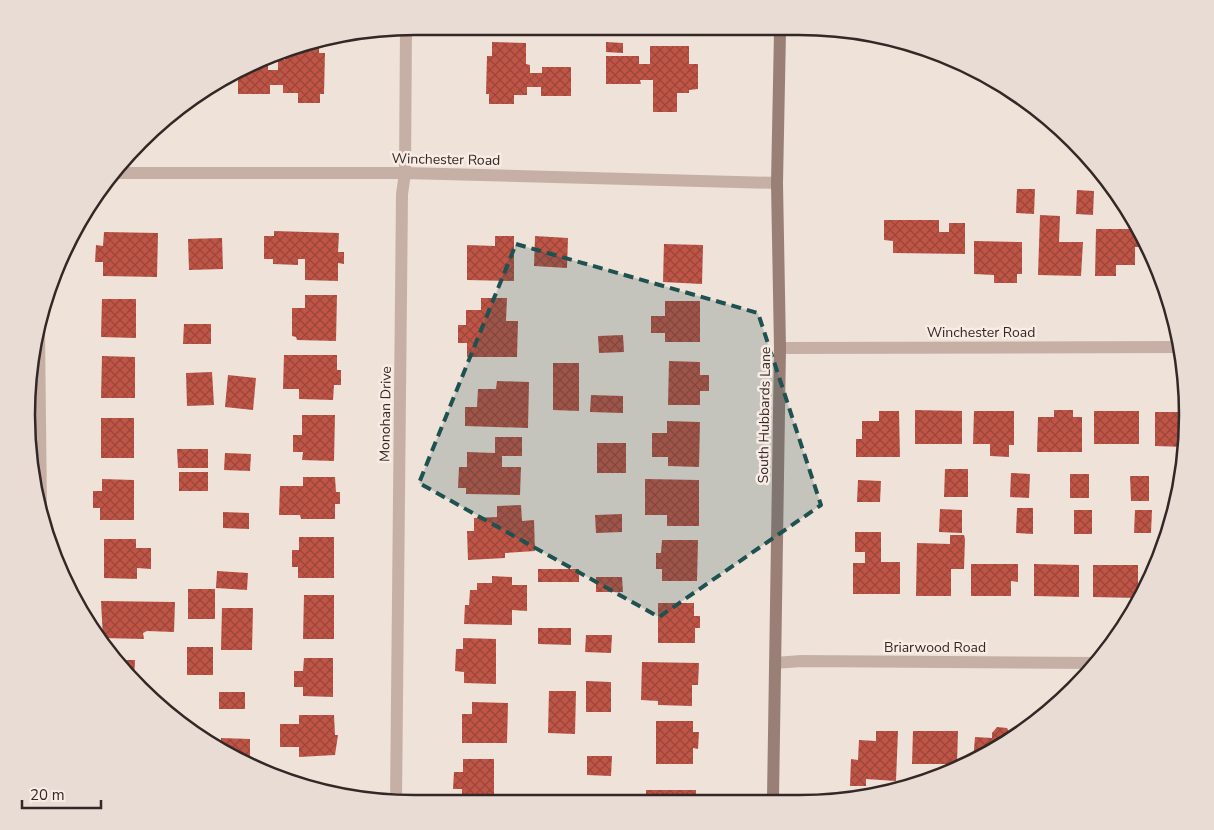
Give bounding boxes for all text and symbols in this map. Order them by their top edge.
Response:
street label: Winchester Road [392,149,500,170]
street label: Winchester Road [927,323,1035,342]
street label: South Hubbards Lane [754,346,775,484]
street label: Monohan Drive [375,366,396,462]
street label: Briarwood Road [884,638,986,657]
scale bar [22,778,101,810]
text: 20 m [30,785,65,805]

